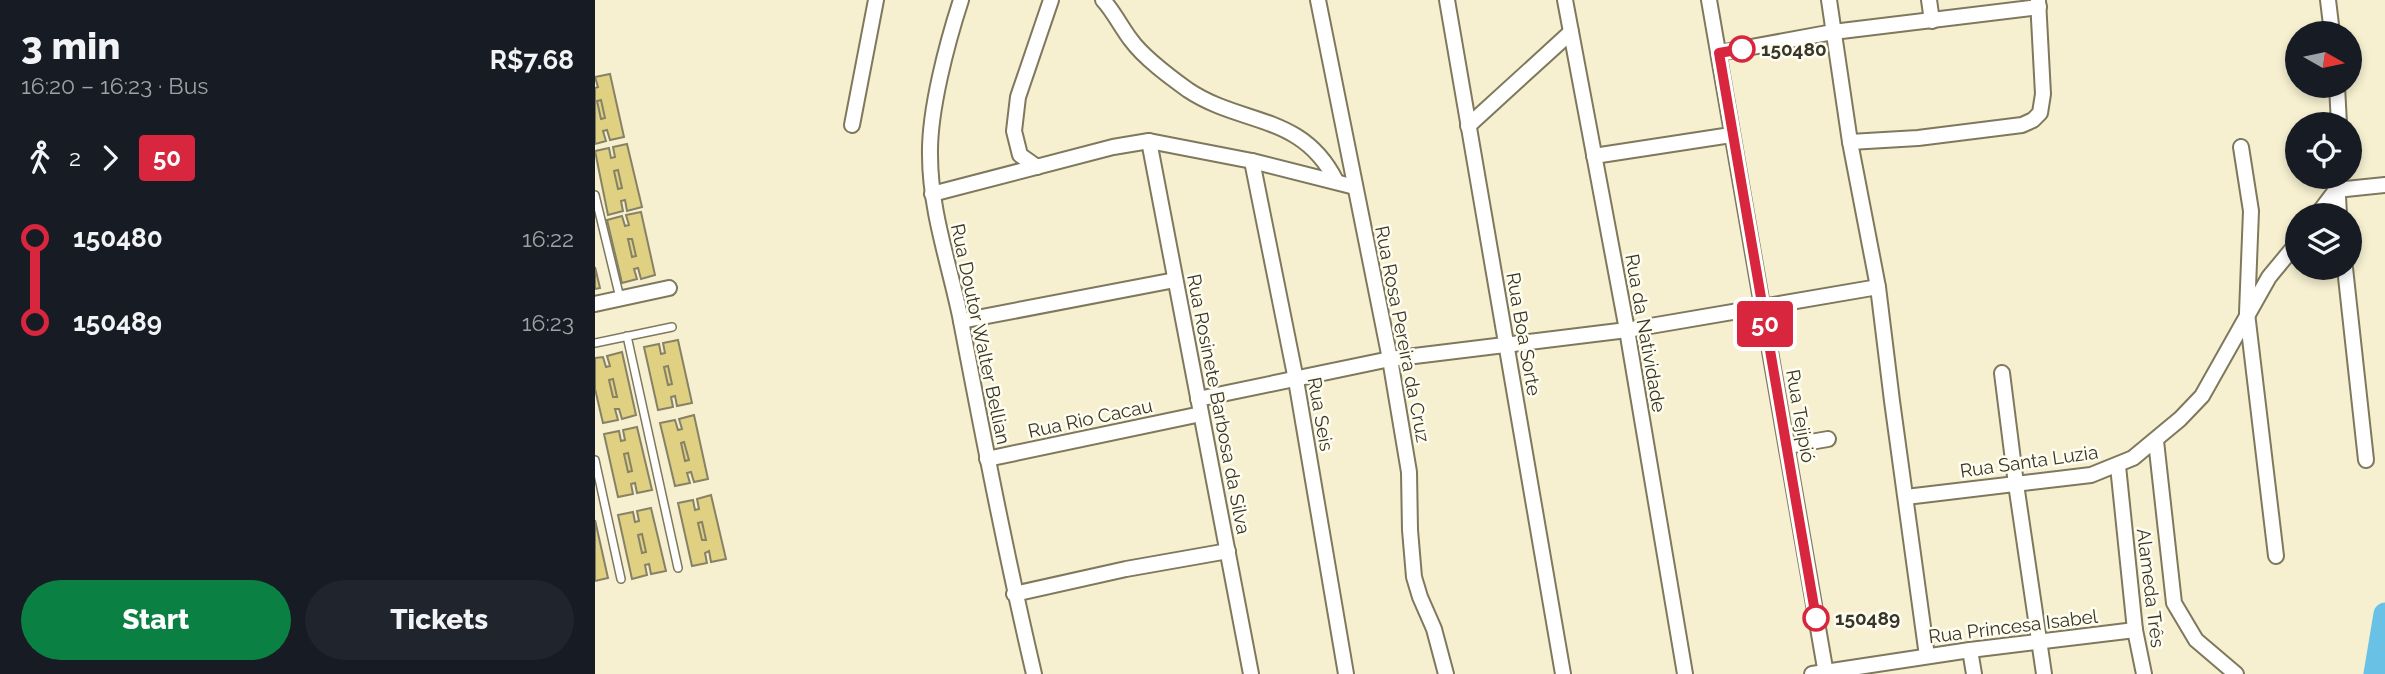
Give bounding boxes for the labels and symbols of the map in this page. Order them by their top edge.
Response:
north arrow [2285,21,2363,98]
marker: 150480 [1729,36,1755,62]
place label: 150480 [1761,38,1827,60]
street label: Rua Doutor Walter Bellian [947,221,1015,447]
street label: Rua Rosa Pereira da Cruz [1371,224,1435,444]
street label: Rua da Natividade [1621,252,1671,414]
street label: Rua Boa Sorte [1502,271,1546,397]
street label: Rua Rosinete Barbosa da Silva [1183,272,1255,536]
line badge: 50 [1733,301,1797,347]
street label: Rua Tejipió [1782,368,1820,464]
street label: Rua Seis [1304,375,1338,453]
street label: Rua Rio Cacau [1026,394,1154,442]
street label: Rua Santa Luzia [1958,440,2100,482]
street label: Alameda Três [2133,527,2169,649]
marker: 150489 [1803,605,1829,631]
street label: Rua Princesa Isabel [1927,605,2100,647]
place label: 150489 [1835,607,1900,629]

